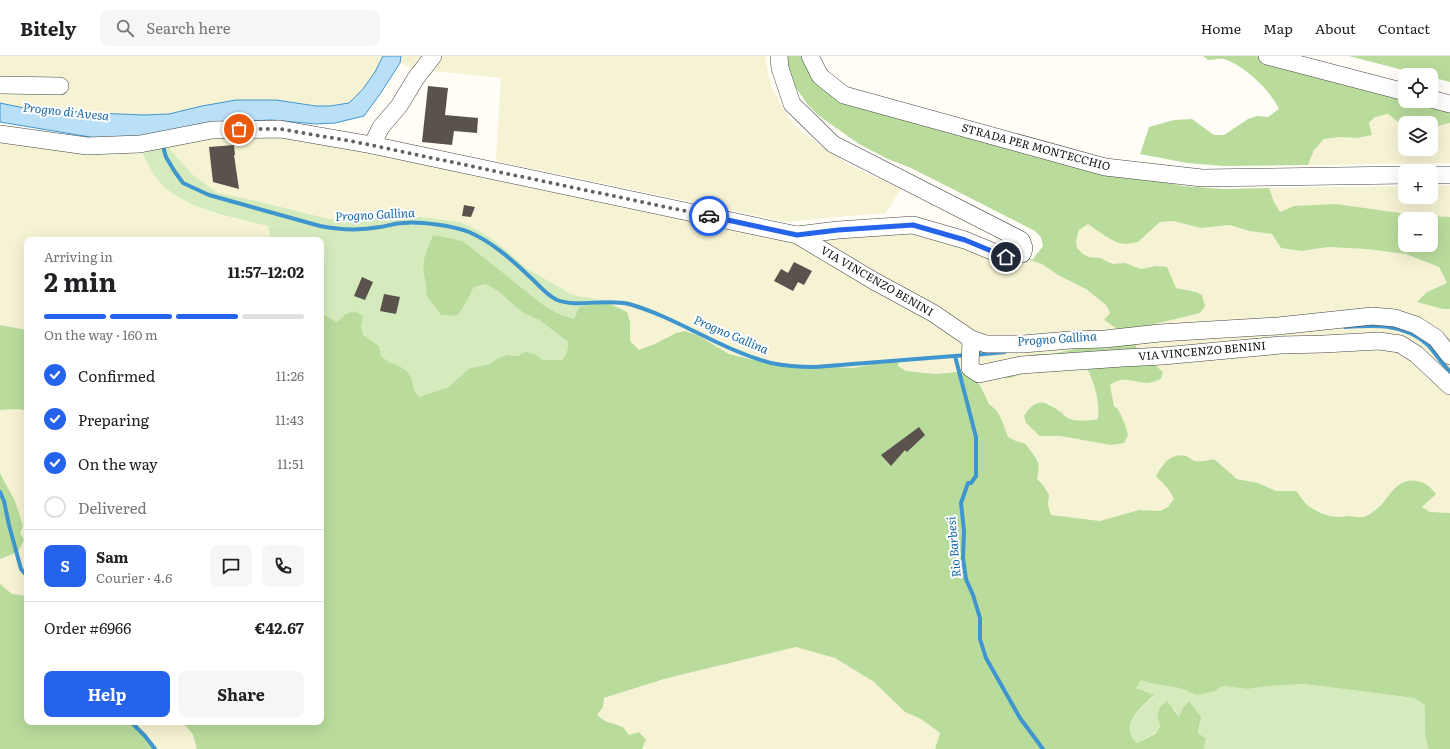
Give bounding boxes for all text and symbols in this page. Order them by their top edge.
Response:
search box [100,10,380,46]
text: Bitely [20,14,76,42]
text: Search here [146,16,230,39]
icon: search [114,17,136,39]
text: Home [1201,18,1241,38]
text: Map [1263,18,1293,38]
text: About [1315,18,1356,38]
text: Contact [1378,18,1430,38]
map controls [1398,68,1438,252]
button: locate [1398,68,1438,108]
water label: Progno di Avesa [22,98,110,125]
pin [222,112,256,146]
button: layers [1398,116,1438,156]
icon: bag [228,118,250,140]
street label: STRADA PER MONTECCHIO [960,118,1112,174]
button: + [1398,164,1438,204]
courier [689,196,729,236]
water label: Progno Gallina [335,203,415,225]
icon: car [698,205,720,227]
button: − [1398,212,1438,252]
pin [989,240,1023,274]
street label: VIA VINCENZO BENINI [818,241,937,319]
icon: home [995,246,1017,268]
text: Arriving in [44,247,113,266]
text: 11:57–12:02 [228,260,304,283]
text: 2 min [44,261,117,300]
water label: Progno Gallina [691,310,772,358]
text: On the way · 160 m [44,325,158,344]
water label: Progno Gallina [1016,326,1098,350]
street label: VIA VINCENZO BENINI [1138,336,1266,364]
icon: check [44,364,66,386]
text: Confirmed [78,364,155,387]
text: 11:26 [276,366,304,385]
icon: check [44,408,66,430]
text: Preparing [78,408,149,431]
text: 11:43 [275,410,304,429]
icon: check [44,452,66,474]
text: On the way [78,452,158,475]
text: 11:51 [277,454,304,473]
text: Delivered [78,496,147,519]
water label: Rio Barbesi [941,515,965,578]
text: Sam [96,545,129,568]
button: chat [210,545,252,587]
button: phone [262,545,304,587]
text: S [60,554,70,577]
text: Courier · 4.6 [96,568,172,587]
text: Order #6966 [44,616,131,639]
text: €42.67 [255,616,304,639]
button: Help [44,671,170,717]
button: Share [178,671,304,717]

